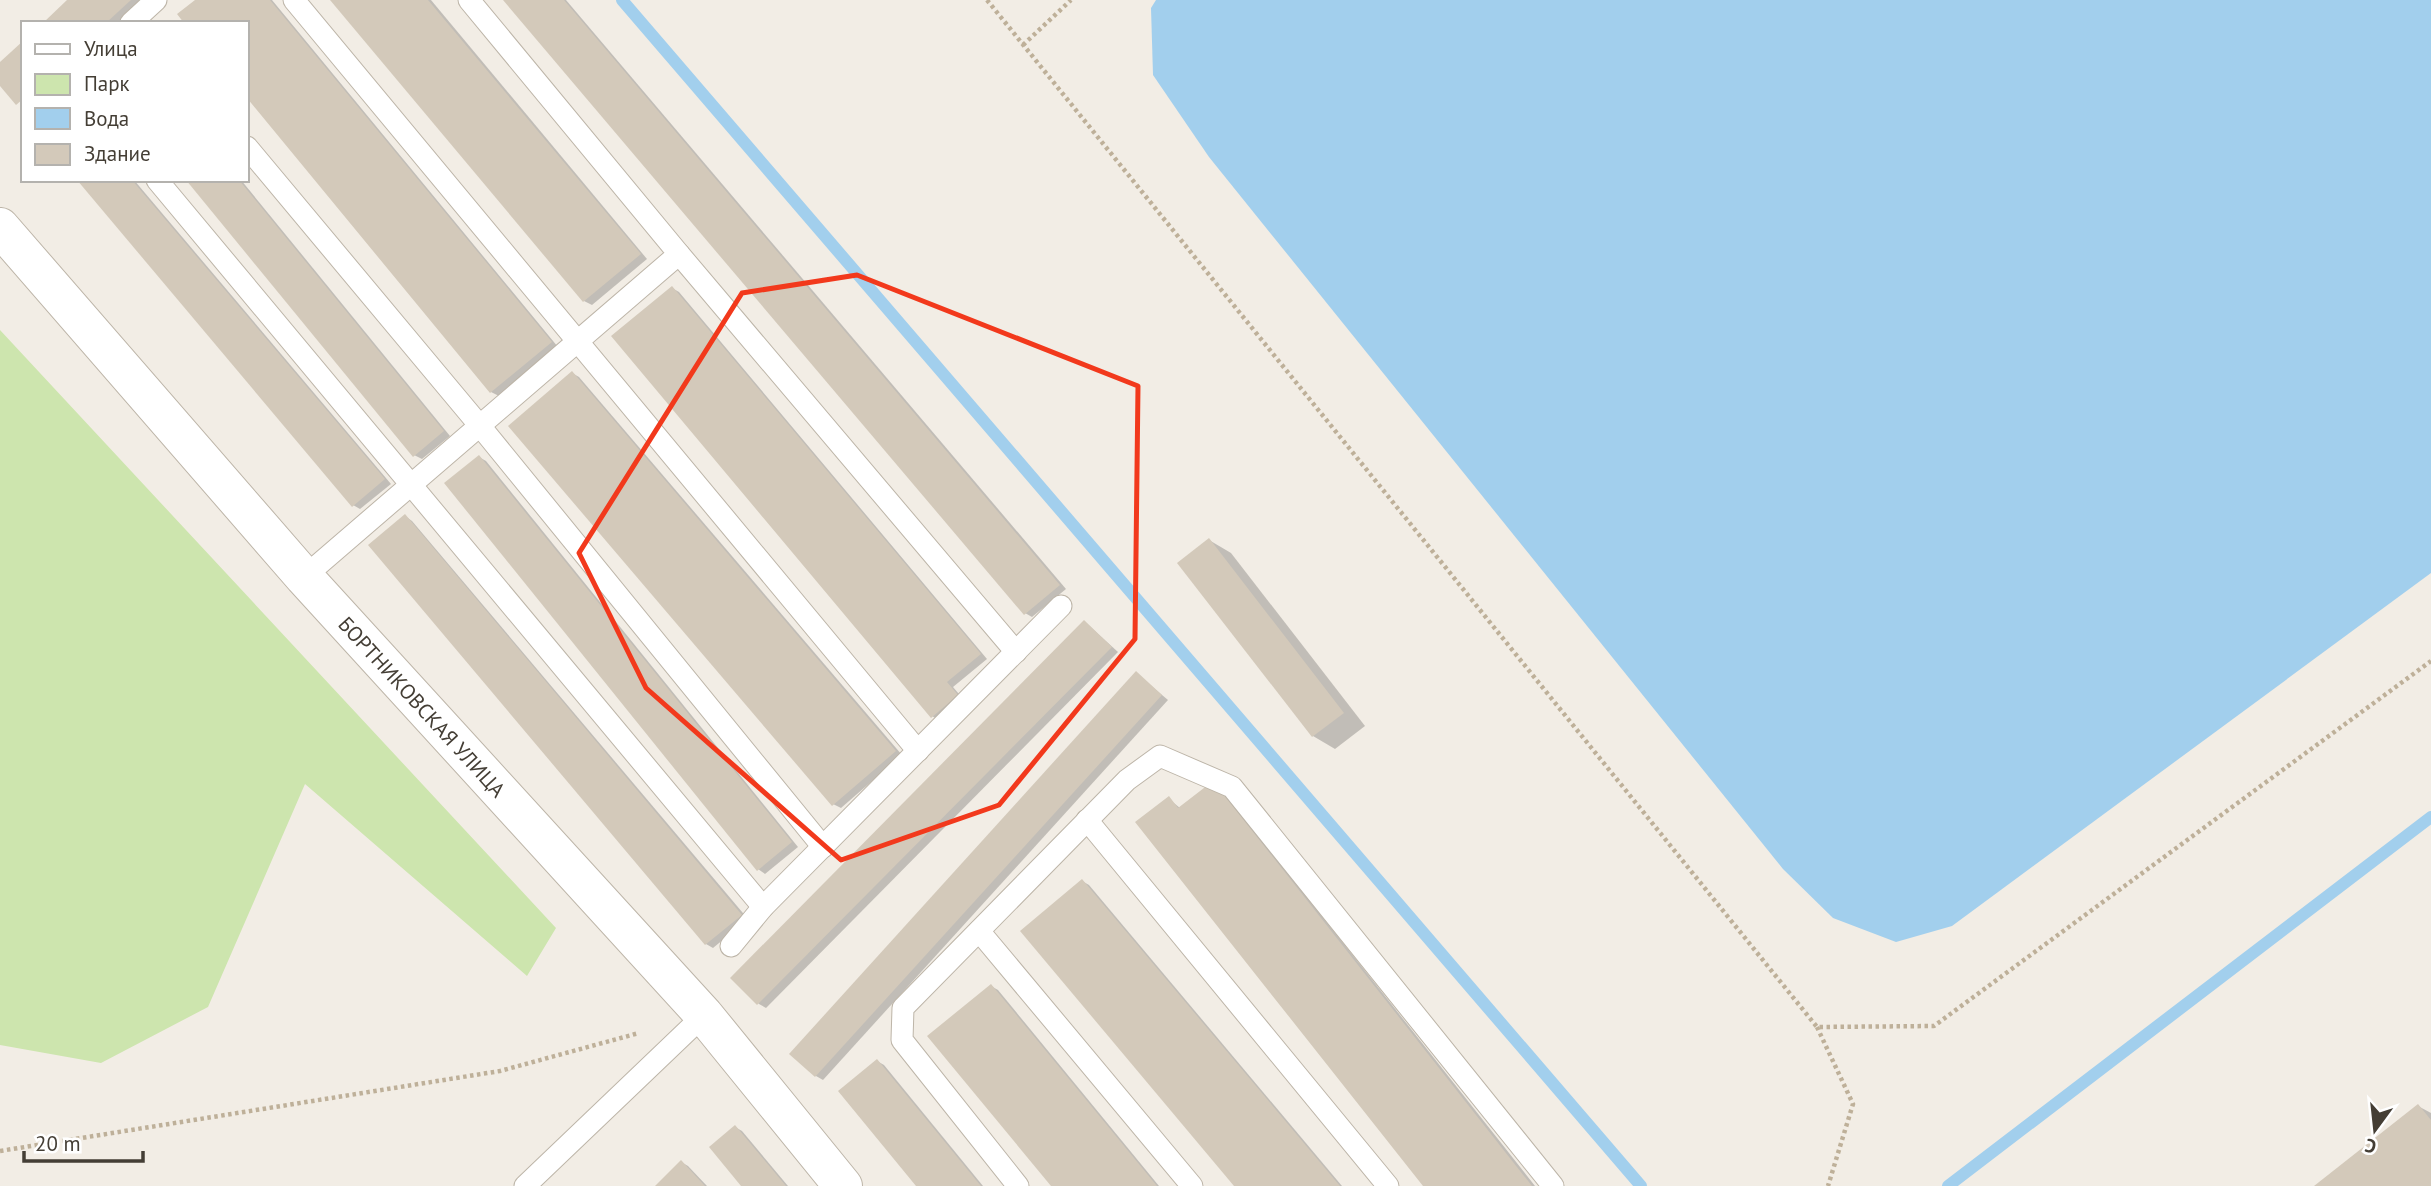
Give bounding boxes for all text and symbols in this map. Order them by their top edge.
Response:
legend [21,21,248,182]
text: Улица [84,35,138,62]
text: Парк [84,70,130,97]
text: Вода [84,105,129,132]
text: Здание [84,140,151,167]
street label: БОРТНИКОВСКАЯ УЛИЦА [333,610,512,803]
north arrow [2340,1095,2410,1165]
scale bar [24,1120,144,1164]
text: 20 m [35,1130,81,1157]
text: С [2362,1133,2379,1159]

